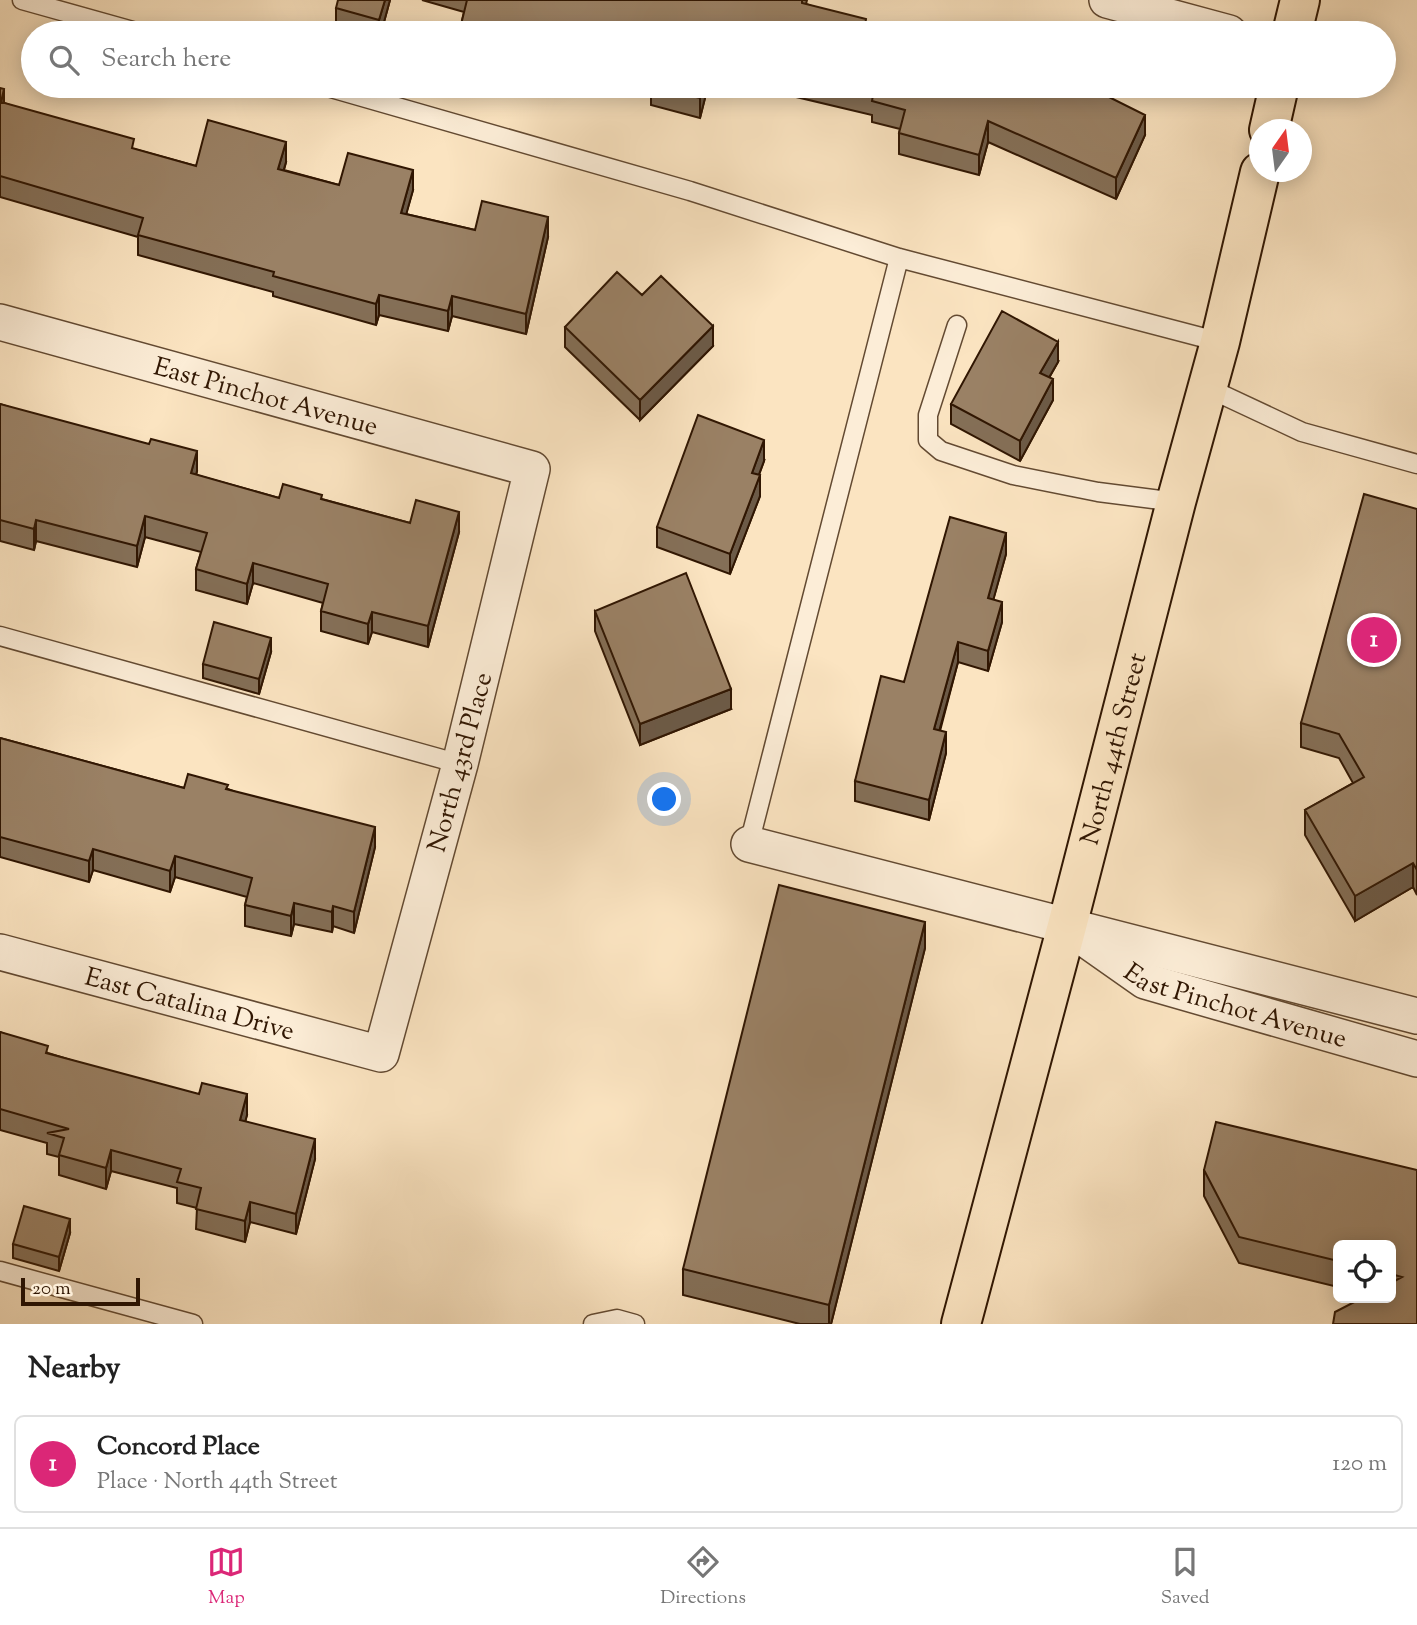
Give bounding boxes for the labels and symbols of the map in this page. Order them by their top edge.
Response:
north arrow [1249,119,1312,182]
street label: East Pinchot Avenue [149,349,382,447]
pin: 1 [1351,614,1397,666]
street label: North 44th Street [1073,649,1157,849]
street label: North 43rd Place [420,669,503,857]
your location [647,782,681,816]
street label: East Pinchot Avenue [1115,955,1351,1059]
street label: East Catalina Drive [80,960,298,1051]
scale bar [21,1275,140,1307]

